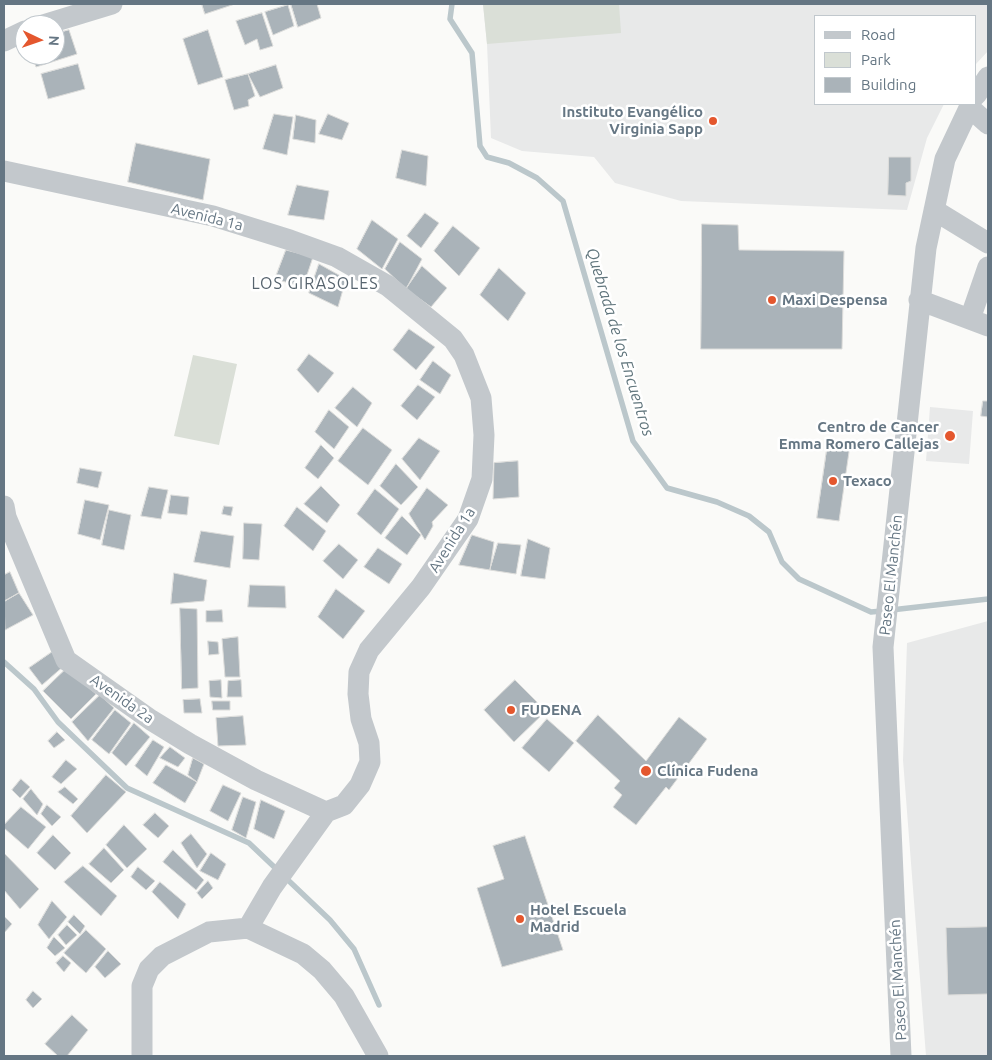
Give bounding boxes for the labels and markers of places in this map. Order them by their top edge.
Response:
place label: Instituto Evangélico Virginia Sapp [562,103,703,138]
marker: Instituto Evangélico Virginia Sapp [707,115,719,127]
place label: Maxi Despensa [782,291,888,309]
marker: Maxi Despensa [766,294,778,306]
place label: Centro de Cancer Emma Romero Callejas [779,418,939,453]
marker: Centro de Cancer Emma Romero Callejas [943,429,957,443]
place label: Texaco [843,472,892,490]
marker: Texaco [827,475,839,487]
place label: FUDENA [521,701,582,719]
marker: FUDENA [505,704,517,716]
place label: Clínica Fudena [657,762,758,780]
marker: Clínica Fudena [639,764,653,778]
place label: Hotel Escuela Madrid [530,901,627,936]
marker: Hotel Escuela Madrid [514,913,526,925]

